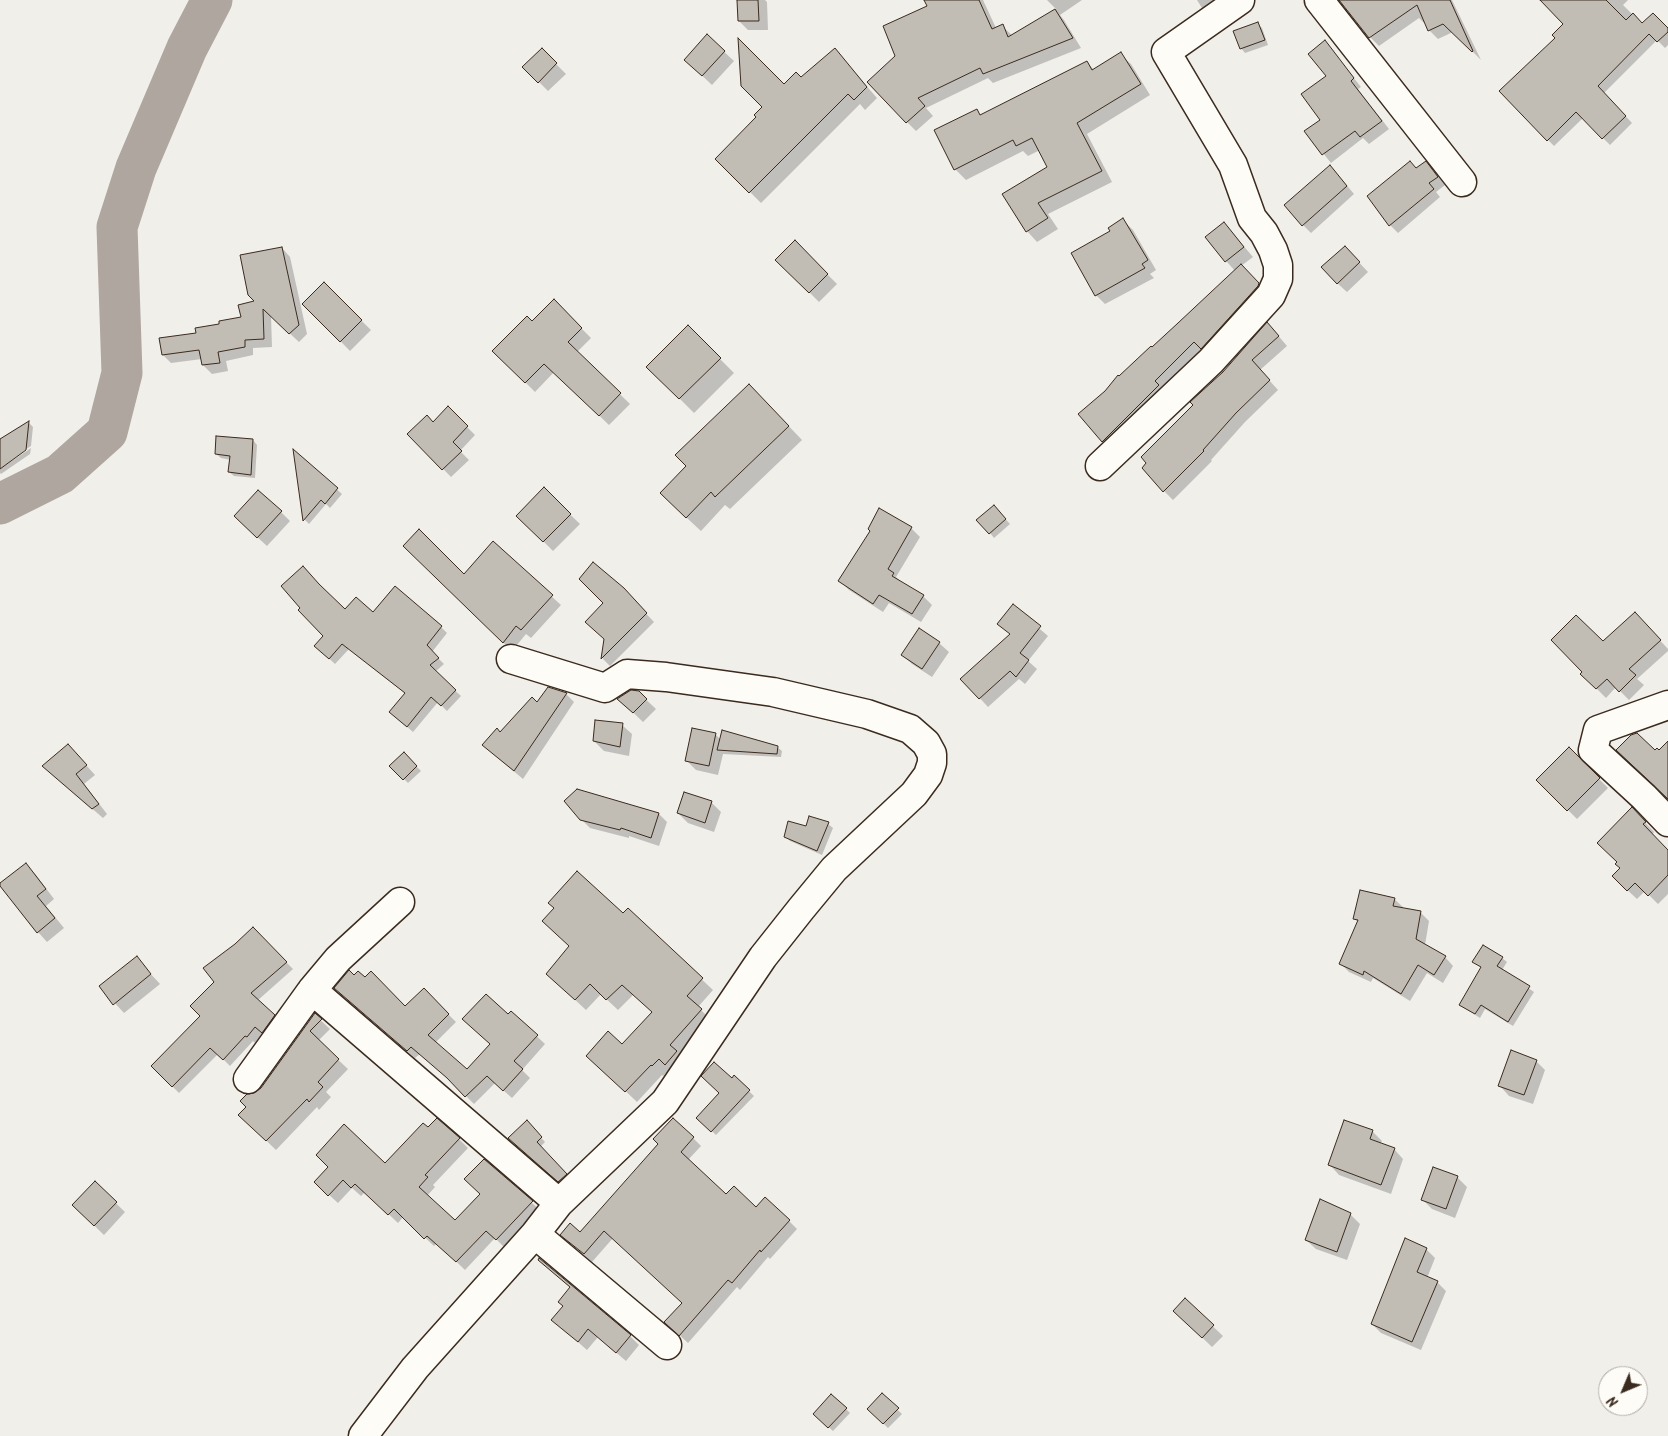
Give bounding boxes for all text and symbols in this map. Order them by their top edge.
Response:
north arrow [1598,1366,1648,1416]
text: N [1602,1390,1624,1412]

